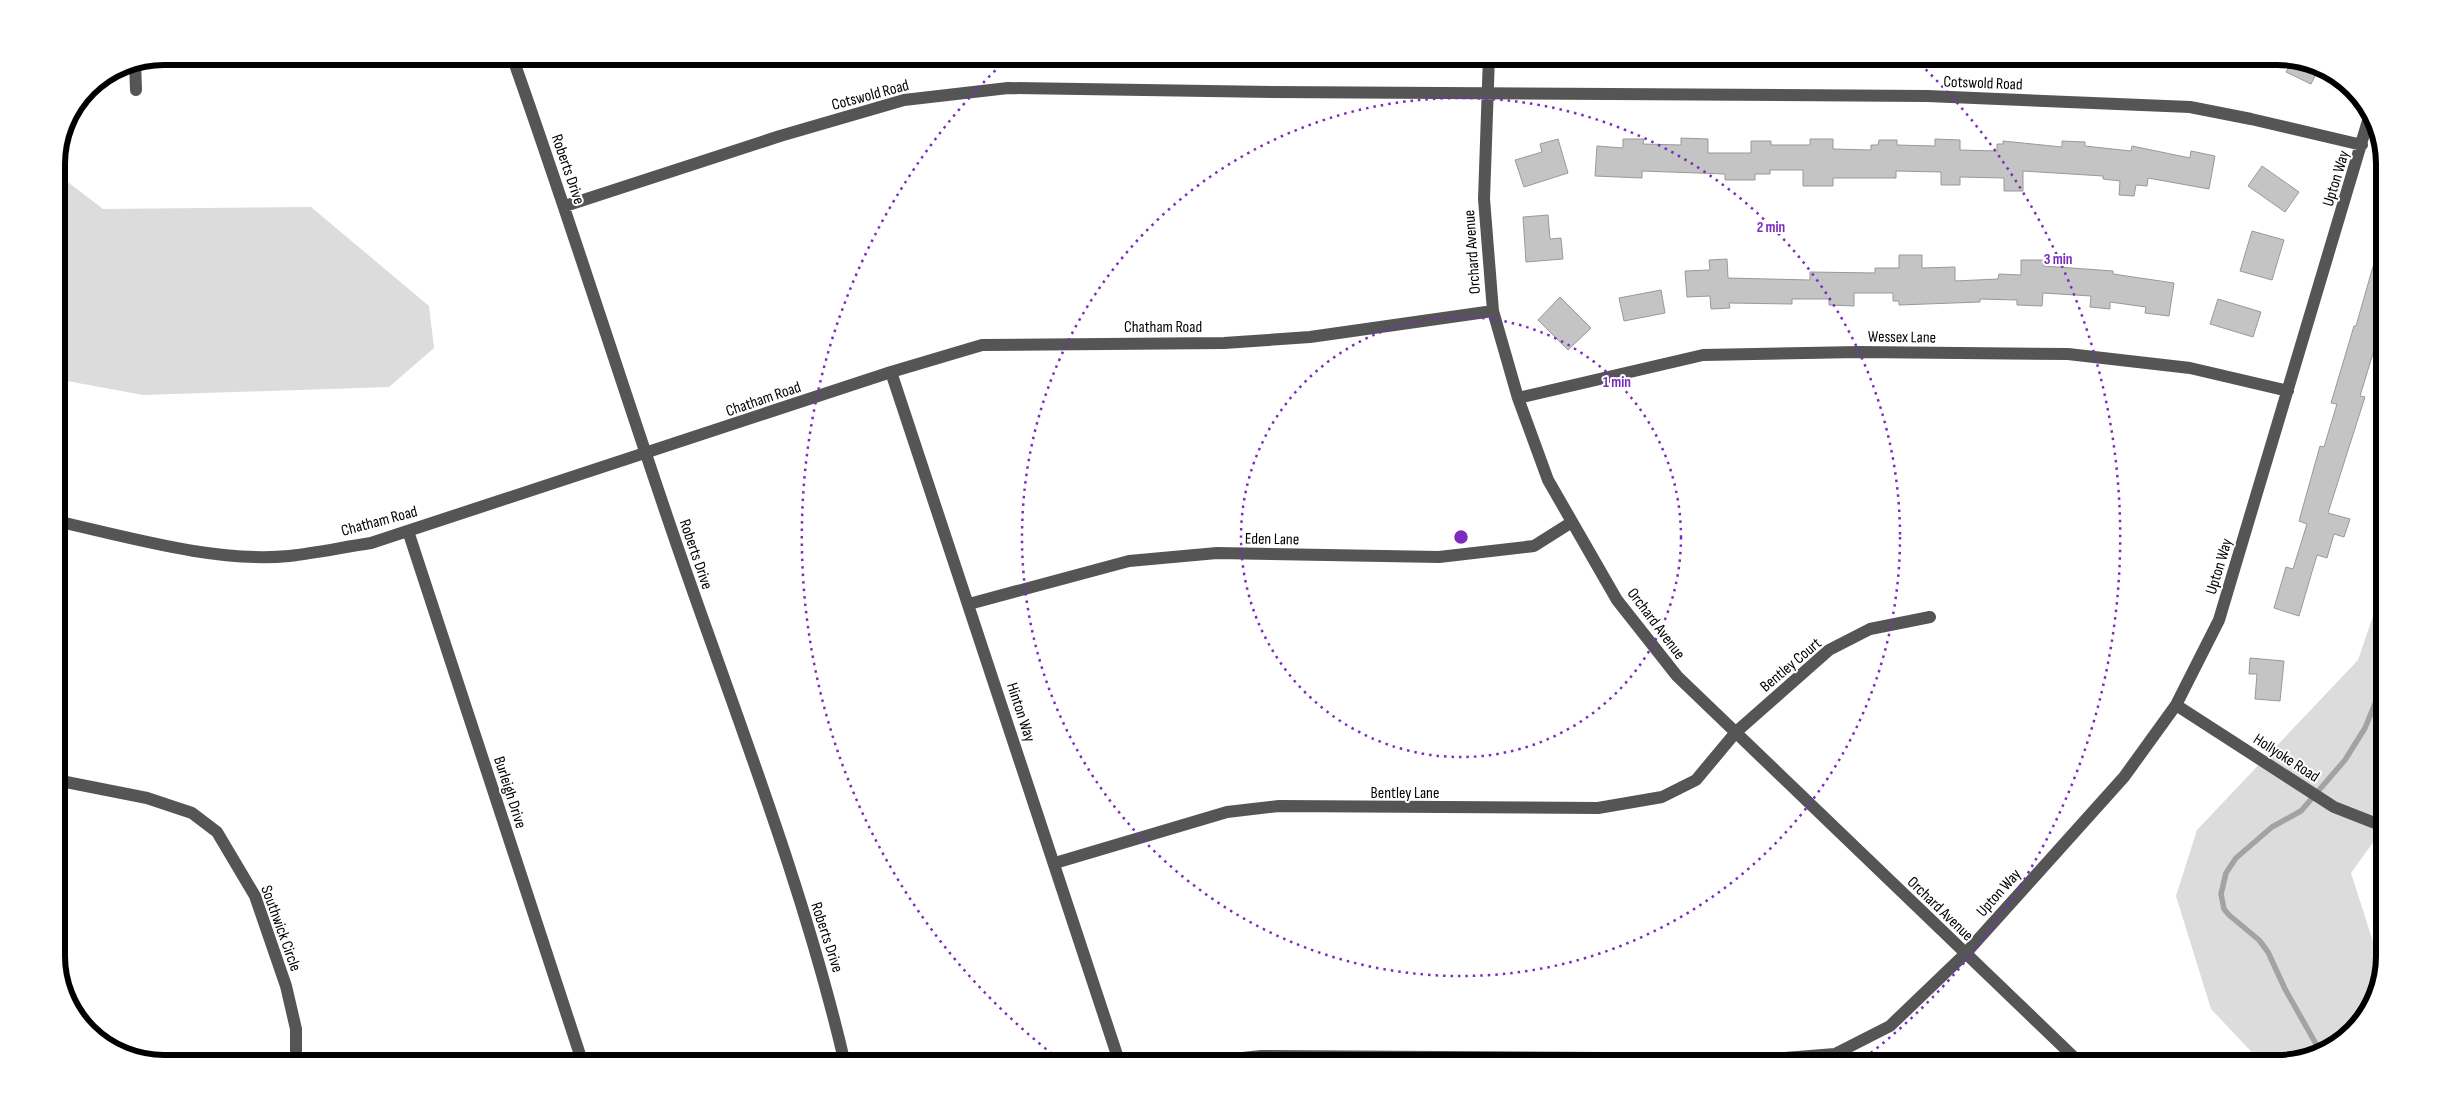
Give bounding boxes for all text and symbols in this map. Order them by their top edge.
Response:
street label: Cotswold Road [1943,73,2023,94]
street label: Cotswold Road [830,76,911,115]
street label: Roberts Drive [547,132,588,207]
street label: Upton Way [2319,148,2354,209]
street label: Orchard Avenue [1460,209,1485,295]
text: 2 min [1757,218,1785,237]
text: 3 min [2044,250,2072,269]
street label: Chatham Road [1124,318,1202,337]
street label: Wessex Lane [1868,327,1936,348]
text: 1 min [1603,373,1631,392]
street label: Chatham Road [723,378,804,421]
street label: Chatham Road [339,502,420,541]
street label: Roberts Drive [675,517,716,592]
centre of rings [1452,528,1470,546]
street label: Eden Lane [1245,530,1299,549]
street label: Upton Way [2202,536,2237,597]
street label: Orchard Avenue [1623,585,1689,663]
street label: Bentley Court [1757,634,1826,696]
street label: Hinton Way [1002,680,1039,744]
street label: Hollyoke Road [2250,730,2323,787]
street label: Burleigh Drive [489,754,530,831]
street label: Bentley Lane [1371,784,1439,803]
street label: Upton Way [1973,865,2025,921]
street label: Orchard Avenue [1903,873,1977,945]
street label: Southwick Circle [256,883,305,974]
street label: Roberts Drive [806,900,847,975]

